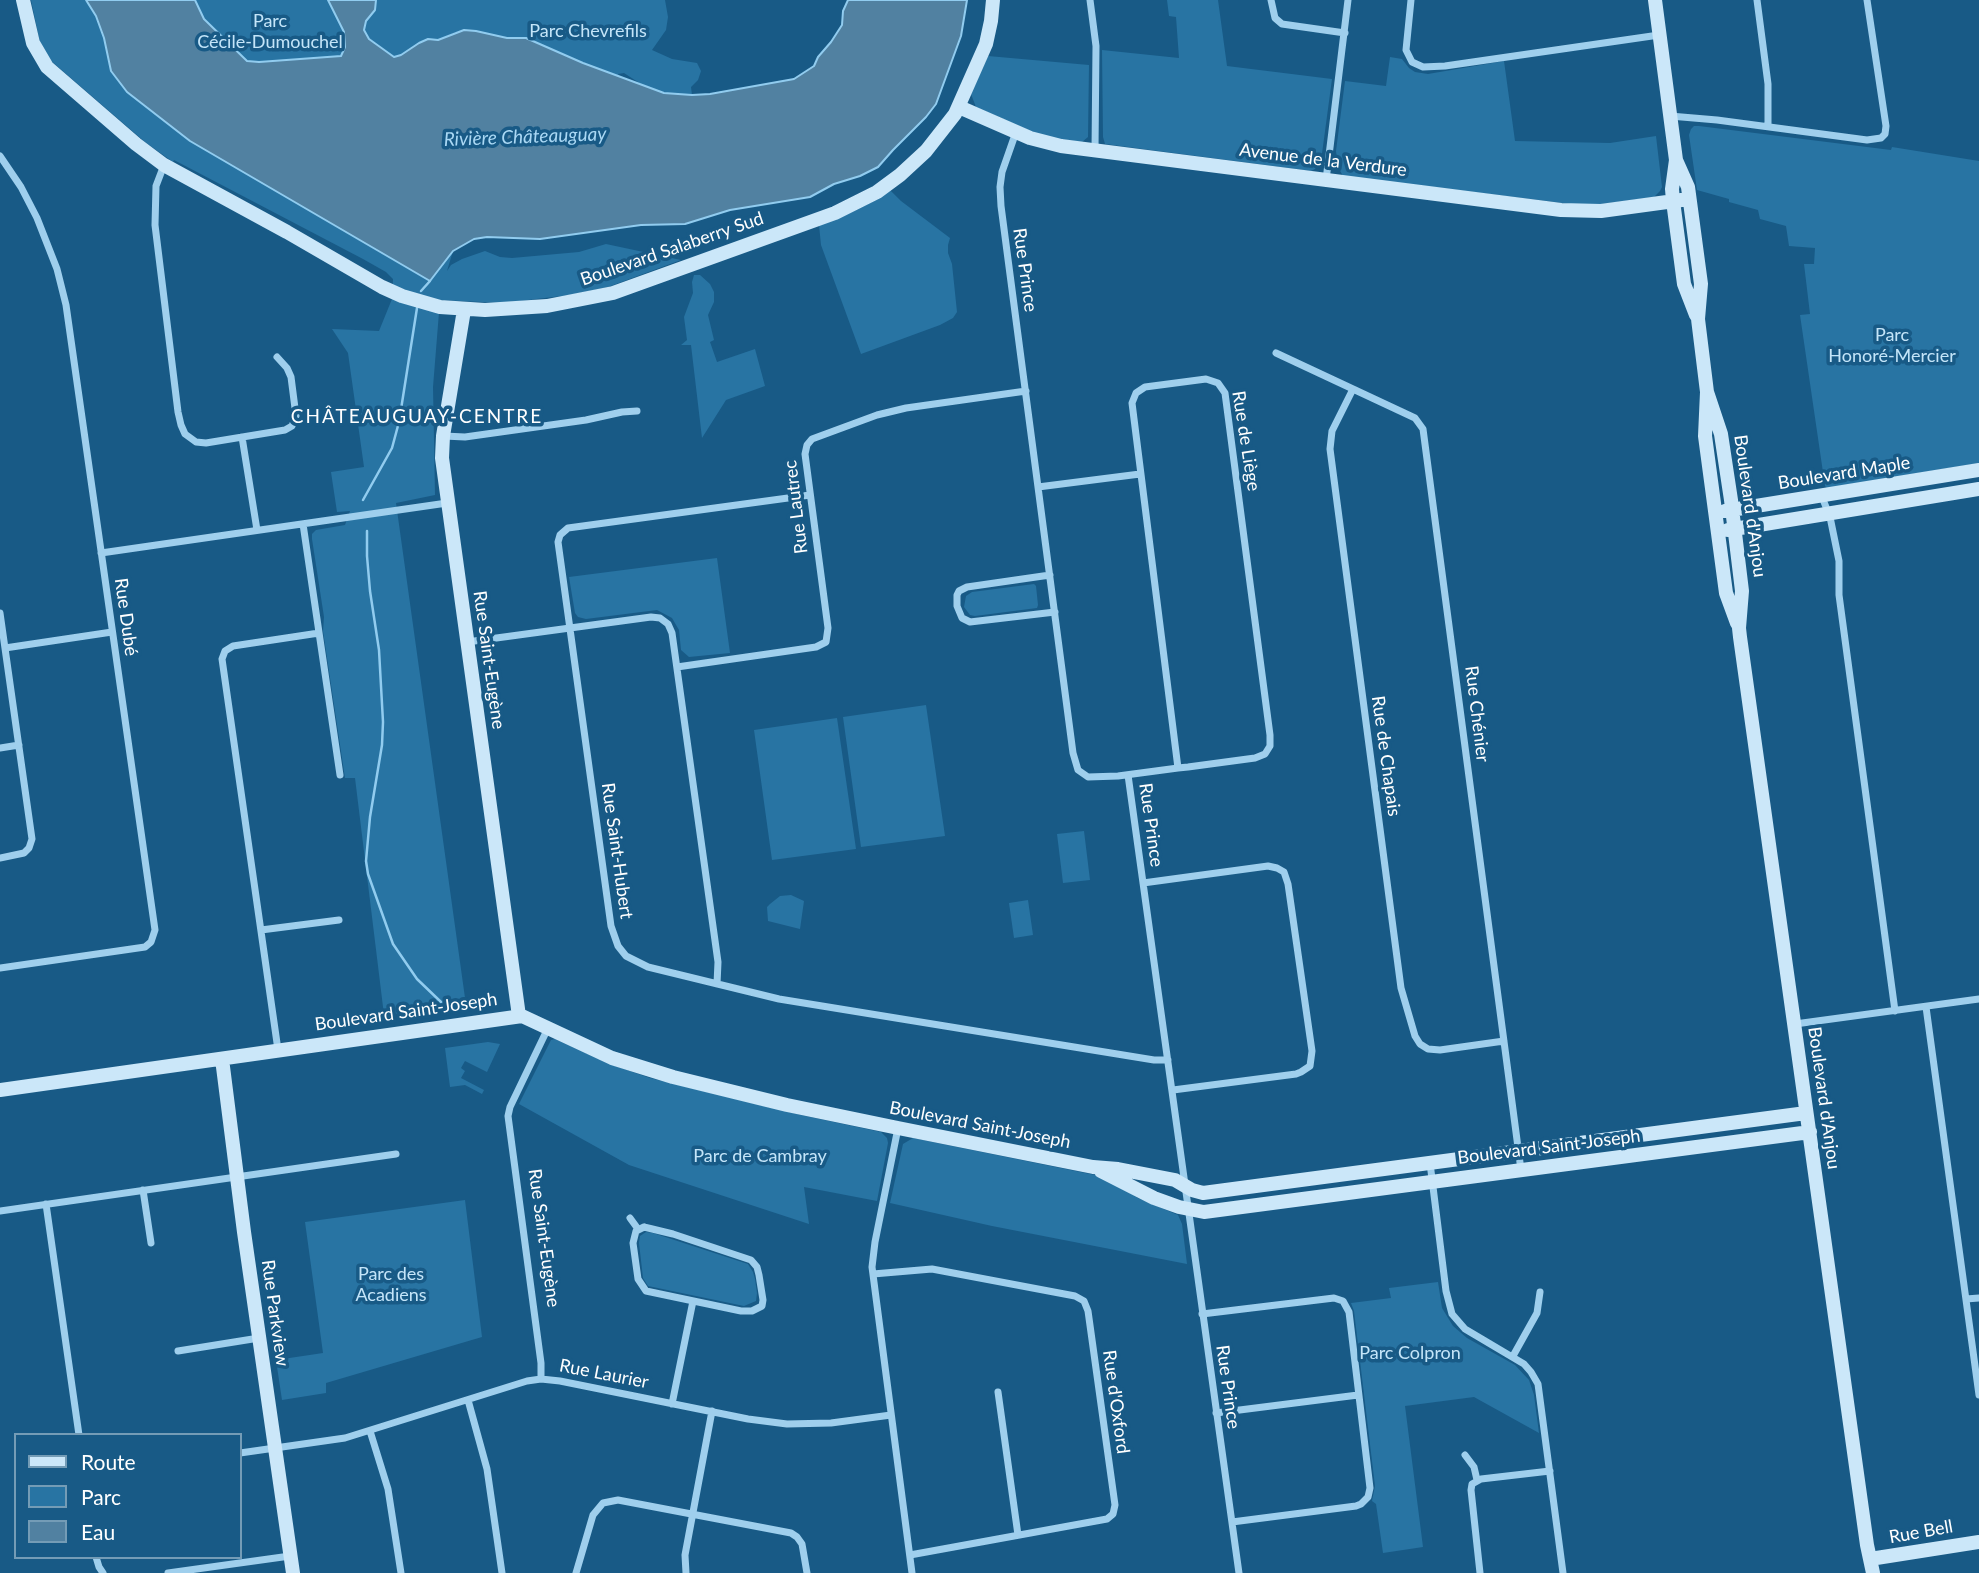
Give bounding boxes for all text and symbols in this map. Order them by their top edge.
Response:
park label: Parc Cécile-Dumouchel [197,10,343,52]
park label: Parc Chevrefils [529,20,647,42]
water label: Rivière Châteauguay [443,123,607,151]
street label: Avenue de la Verdure [1238,139,1408,181]
street label: Boulevard Salaberry Sud [578,207,766,291]
street label: Rue Prince [1008,227,1042,313]
park label: Parc Honoré-Mercier [1828,324,1956,366]
street label: Rue de Liège [1227,389,1265,493]
district label: CHÂTEAUGUAY-CENTRE [293,406,541,428]
street label: Boulevard d'Anjou [1729,433,1771,579]
street label: Boulevard Maple [1776,452,1912,494]
street label: Rue Lautrec [780,459,812,555]
street label: Rue Dubé [110,577,142,657]
street label: Rue Saint-Eugène [469,590,509,730]
street label: Rue Chénier [1460,665,1494,763]
street label: Rue de Chapais [1367,694,1405,818]
street label: Rue Saint-Hubert [597,782,637,920]
street label: Rue Prince [1134,782,1168,868]
street label: Boulevard Saint-Joseph [313,988,499,1036]
street label: Boulevard d'Anjou [1803,1025,1845,1171]
street label: Boulevard Saint-Joseph [888,1097,1072,1153]
street label: Boulevard Saint-Joseph [1456,1125,1642,1169]
park label: Parc de Cambray [693,1145,827,1167]
street label: Rue Saint-Eugène [524,1168,564,1308]
street label: Rue Parkview [257,1258,293,1368]
park label: Parc des Acadiens [355,1263,427,1306]
park label: Parc Colpron [1359,1342,1461,1364]
street label: Rue Prince [1211,1344,1245,1430]
street label: Rue d'Oxford [1098,1349,1134,1455]
street label: Rue Laurier [558,1355,650,1393]
legend [14,1433,242,1559]
text: Route [81,1449,136,1474]
text: Parc [81,1484,121,1509]
street label: Rue Bell [1887,1516,1955,1548]
text: Eau [81,1519,115,1544]

